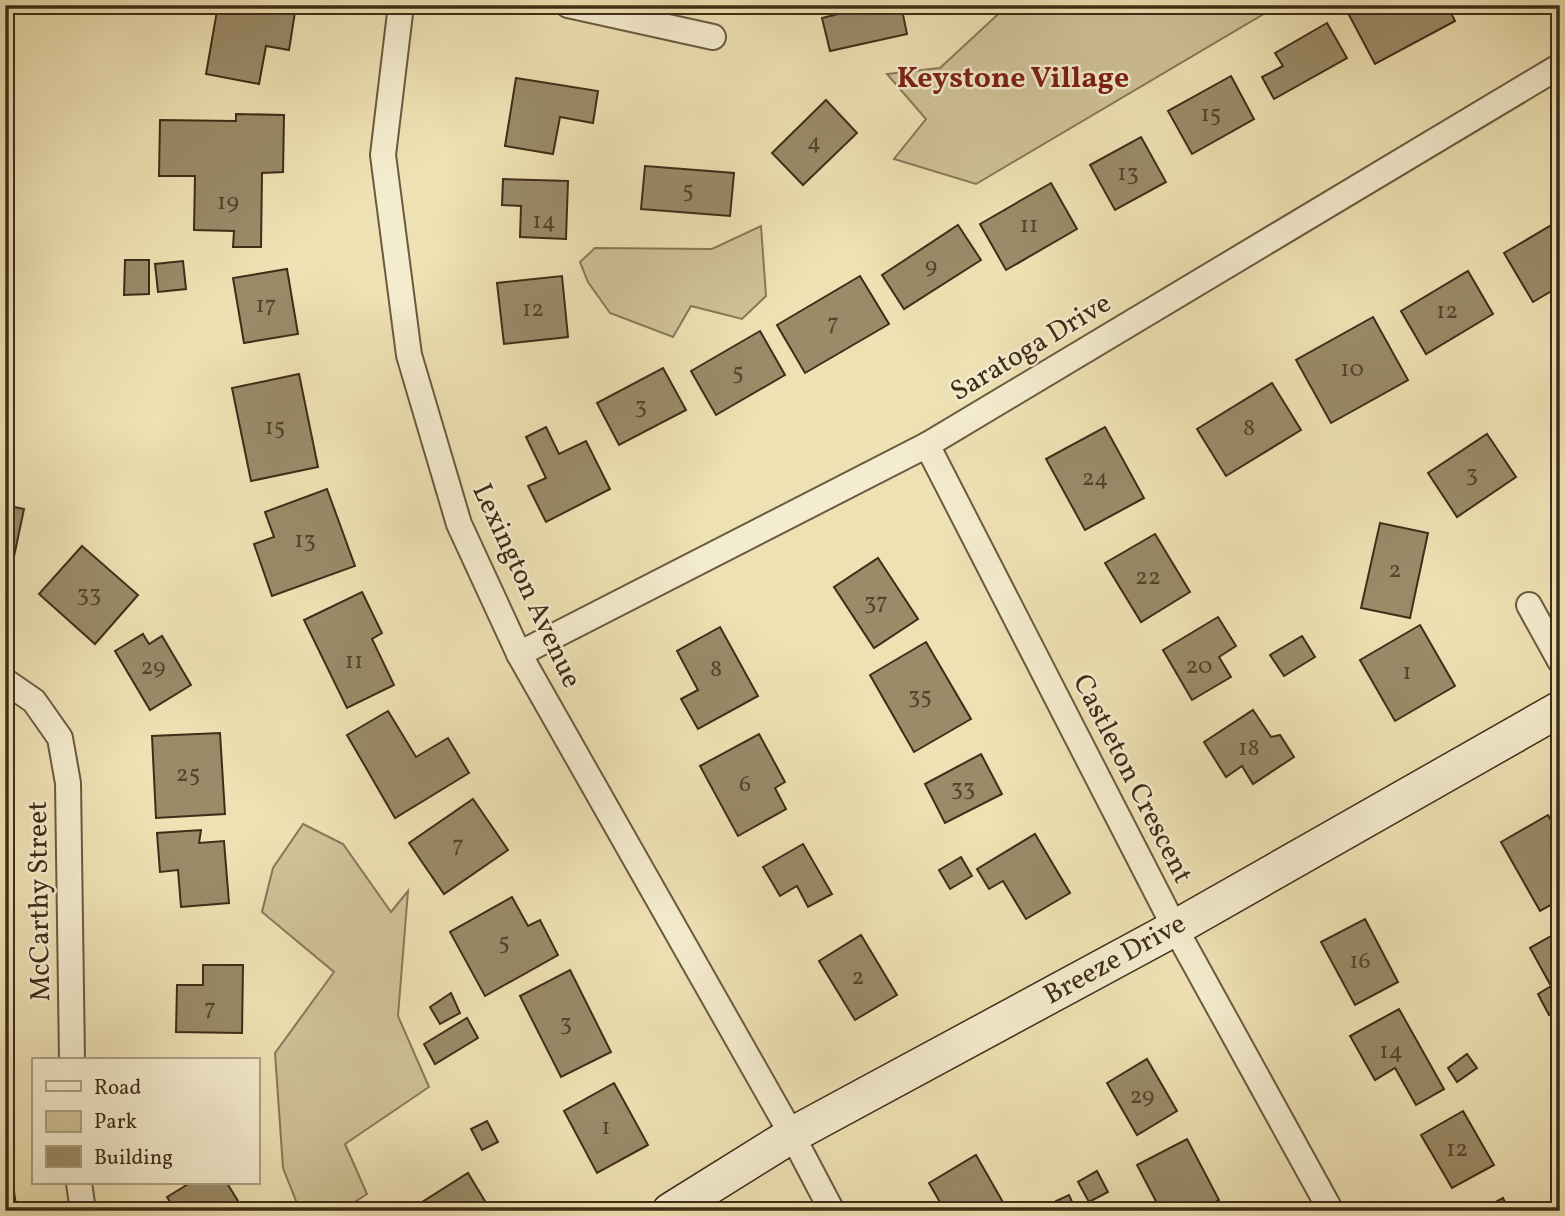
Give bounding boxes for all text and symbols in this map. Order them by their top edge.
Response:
district label: Keystone Village [897,58,1129,100]
house number: 15 [1201,98,1221,132]
house number: 4 [807,126,821,160]
house number: 13 [1117,157,1139,191]
house number: 5 [682,174,694,208]
house number: 19 [217,186,239,220]
house number: 14 [532,205,556,239]
house number: 11 [1020,209,1038,243]
house number: 9 [925,250,937,284]
street label: Saratoga Drive [943,285,1119,411]
house number: 17 [256,289,276,323]
house number: 12 [522,293,544,327]
house number: 12 [1436,295,1458,329]
house number: 7 [827,307,839,341]
house number: 10 [1340,353,1364,387]
house number: 5 [732,356,744,390]
house number: 3 [635,390,647,424]
house number: 15 [265,411,285,445]
house number: 8 [1243,412,1255,446]
house number: 3 [1466,458,1478,492]
house number: 24 [1082,462,1108,496]
street label: Lexington Avenue [462,477,590,695]
house number: 13 [294,524,316,558]
house number: 2 [1389,554,1401,588]
house number: 22 [1135,561,1161,595]
house number: 33 [77,578,101,612]
house number: 37 [864,586,888,620]
house number: 11 [345,645,363,679]
house number: 20 [1185,650,1213,684]
house number: 29 [140,651,166,685]
house number: 8 [710,653,722,687]
house number: 1 [1402,656,1412,690]
street label: Castleton Crescent [1062,668,1202,890]
house number: 35 [908,680,932,714]
house number: 18 [1238,732,1260,766]
house number: 25 [176,758,200,792]
house number: 6 [739,768,751,802]
house number: 33 [951,772,975,806]
street label: McCarthy Street [19,800,61,1002]
house number: 7 [452,829,464,863]
street label: Breeze Drive [1037,905,1193,1015]
house number: 5 [498,926,510,960]
house number: 16 [1349,945,1371,979]
house number: 2 [852,961,864,995]
house number: 7 [204,992,216,1026]
house number: 3 [560,1007,572,1041]
house number: 14 [1379,1035,1403,1069]
legend [32,1058,259,1184]
text: Road [94,1074,141,1103]
house number: 29 [1129,1080,1155,1114]
text: Park [94,1108,137,1137]
house number: 1 [601,1111,611,1145]
house number: 12 [1446,1133,1468,1167]
text: Building [94,1144,173,1173]

